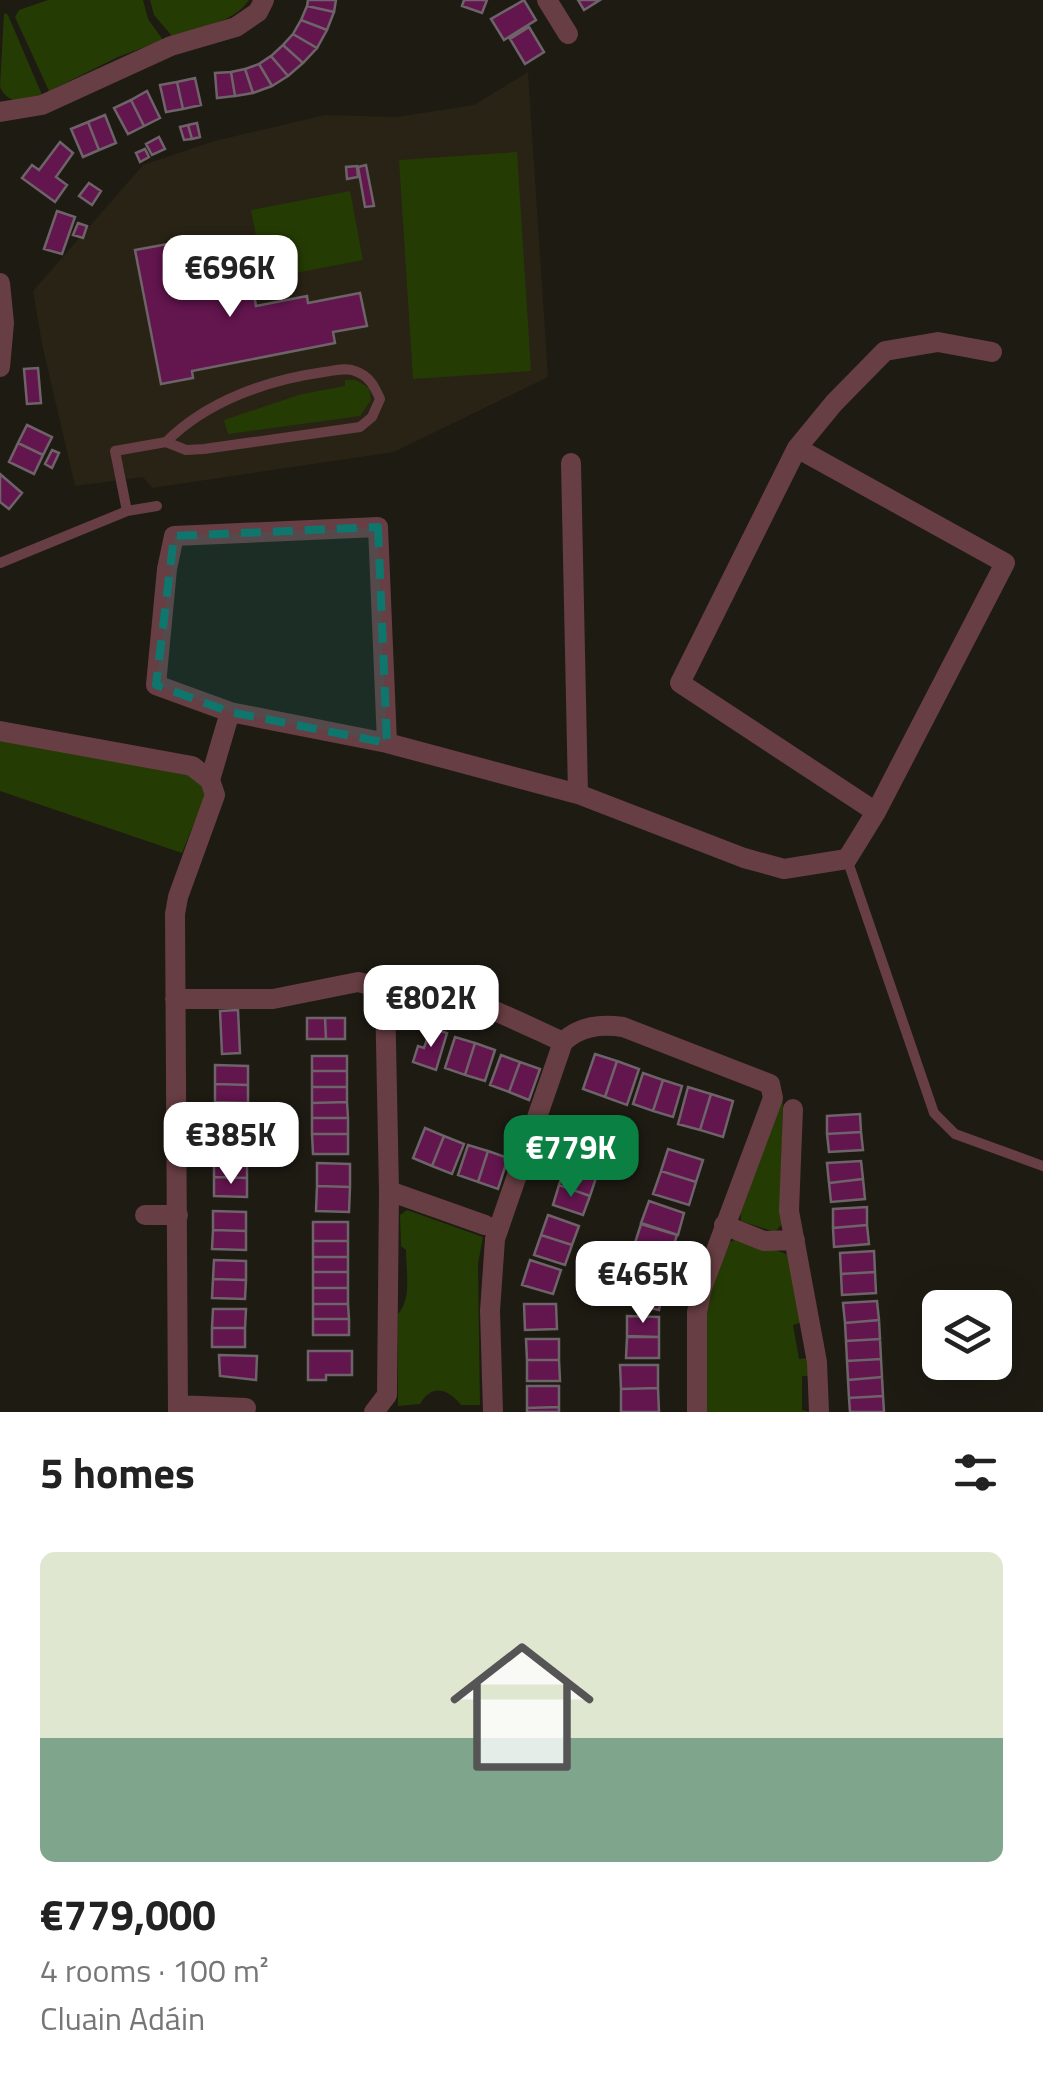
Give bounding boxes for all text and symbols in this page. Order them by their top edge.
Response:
pin: €696K [160,235,300,320]
text: €696K [185,243,275,291]
pin: €802K [361,965,501,1050]
text: €802K [386,973,476,1021]
pin: €385K [161,1102,301,1187]
text: €385K [186,1110,276,1158]
pin: €779K [501,1115,641,1200]
text: €779K [526,1123,616,1171]
pin: €465K [573,1241,713,1326]
text: €465K [598,1249,688,1297]
map controls [922,1290,1012,1380]
button: layers [922,1290,1012,1380]
text: 5 homes [40,1440,195,1504]
icon: filters [948,1445,1003,1500]
icon: home [432,1617,612,1797]
text: €779,000 [40,1882,216,1946]
text: 4 rooms · 100 m² [40,1946,269,1994]
text: Cluain Adáin [40,1994,205,2042]

